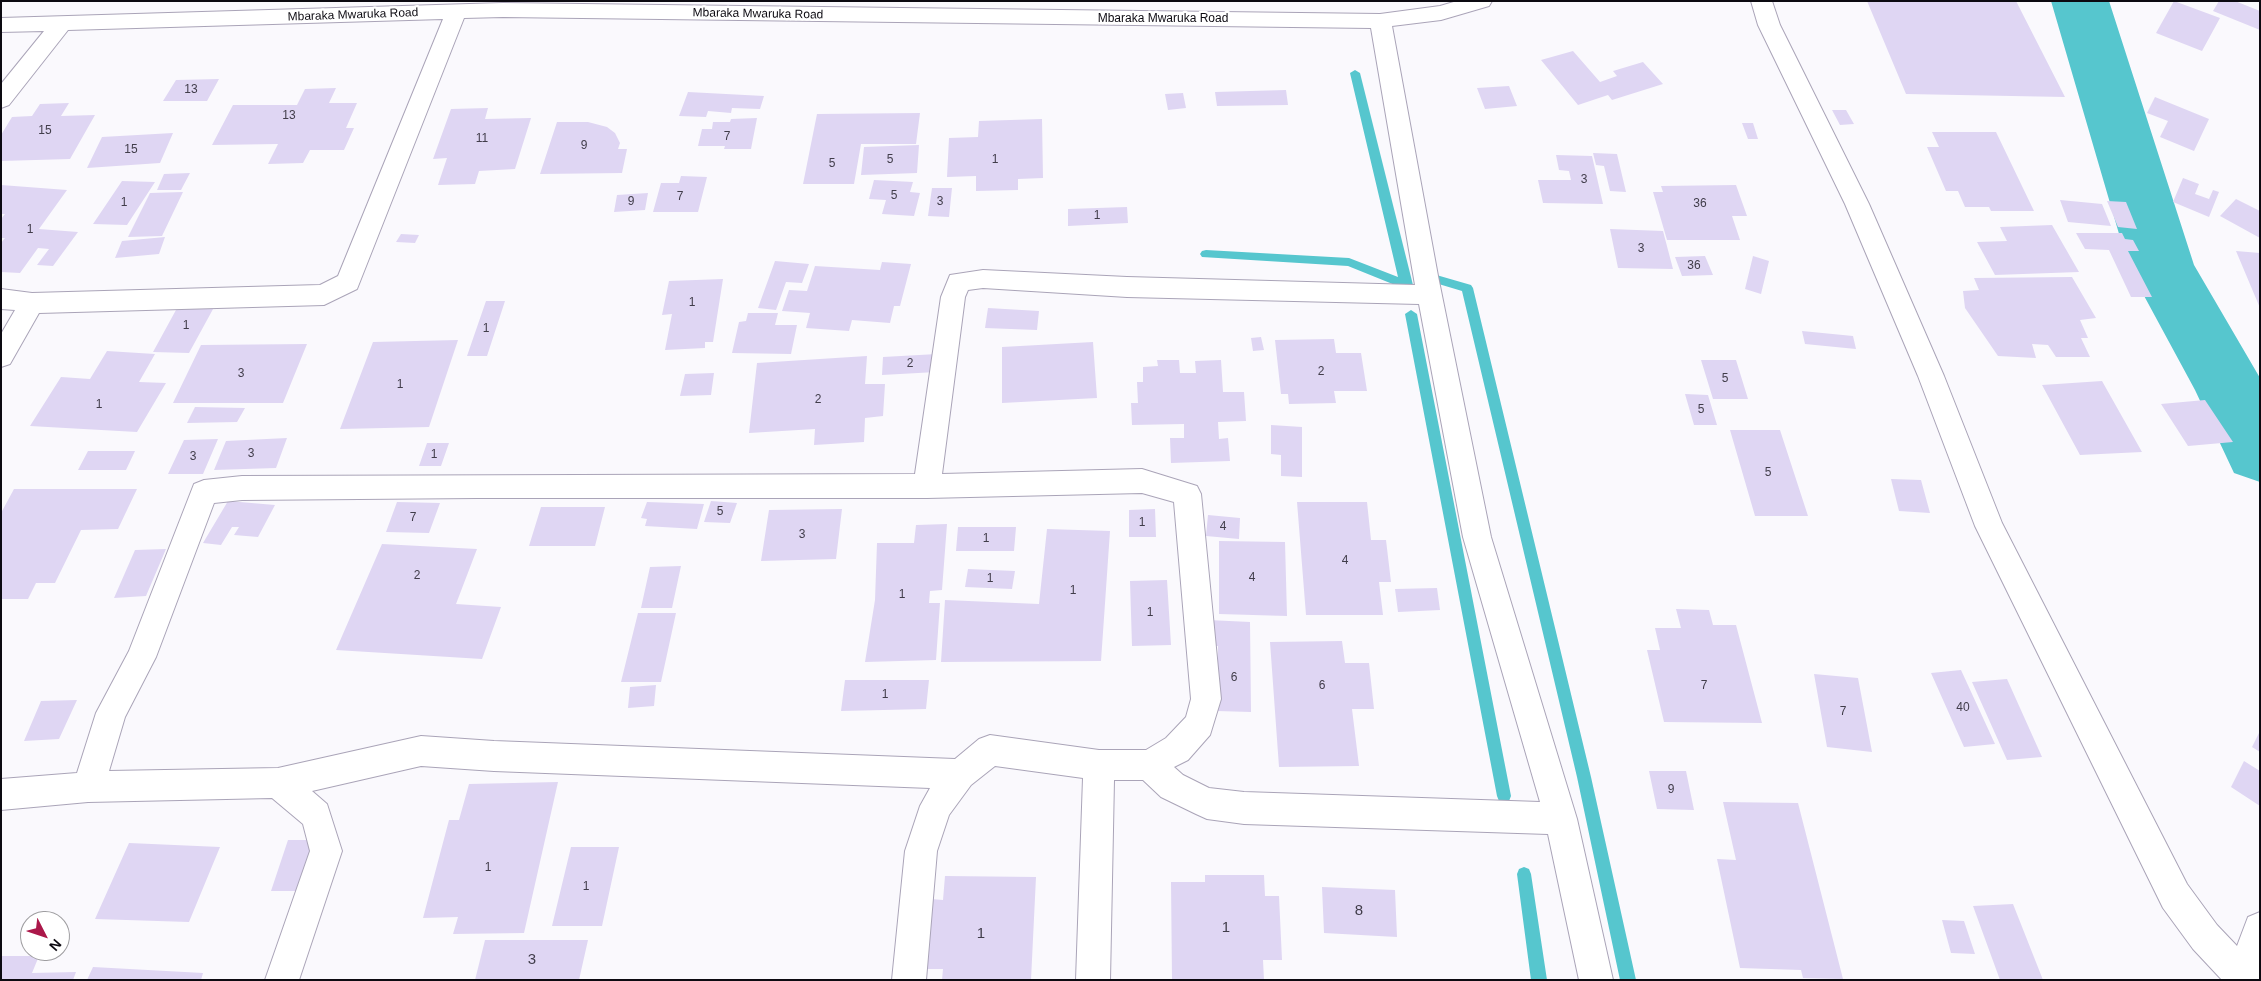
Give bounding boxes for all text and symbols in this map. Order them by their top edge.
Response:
street label: Mbaraka Mwaruka Road [287,6,419,24]
street label: Mbaraka Mwaruka Road [693,6,823,22]
street label: Mbaraka Mwaruka Road [1098,12,1228,26]
house number: 13 [184,83,198,97]
house number: 13 [282,109,296,123]
house number: 15 [38,124,52,138]
house number: 7 [724,130,730,144]
house number: 11 [476,132,488,146]
house number: 9 [581,139,587,153]
house number: 15 [124,143,138,157]
house number: 5 [887,153,893,167]
house number: 1 [992,153,998,167]
house number: 5 [829,157,835,171]
house number: 3 [1581,173,1587,187]
house number: 5 [891,189,897,203]
house number: 7 [677,190,683,204]
house number: 9 [628,195,634,209]
house number: 3 [937,195,943,209]
house number: 1 [121,196,127,210]
house number: 36 [1693,197,1707,211]
house number: 1 [1094,209,1100,223]
house number: 1 [27,223,33,237]
house number: 3 [1638,242,1644,256]
house number: 36 [1687,259,1701,273]
house number: 1 [689,296,695,310]
house number: 1 [183,319,189,333]
house number: 1 [483,322,489,336]
house number: 2 [907,357,913,371]
house number: 2 [1318,365,1324,379]
house number: 3 [238,367,244,381]
house number: 5 [1722,372,1728,386]
house number: 1 [397,378,403,392]
house number: 2 [815,393,821,407]
house number: 1 [96,398,102,412]
house number: 5 [1698,403,1704,417]
house number: 3 [248,447,254,461]
house number: 1 [431,448,437,462]
house number: 3 [190,450,196,464]
house number: 5 [1765,466,1771,480]
house number: 5 [717,505,723,519]
house number: 7 [410,511,416,525]
house number: 1 [1139,516,1145,530]
house number: 4 [1220,520,1226,534]
house number: 3 [799,528,805,542]
house number: 1 [983,532,989,546]
house number: 4 [1342,554,1348,568]
house number: 2 [414,569,420,583]
house number: 4 [1249,571,1255,585]
house number: 1 [987,572,993,586]
house number: 1 [1070,584,1076,598]
house number: 1 [899,588,905,602]
house number: 1 [1147,606,1153,620]
house number: 6 [1231,671,1237,685]
house number: 6 [1319,679,1325,693]
house number: 7 [1701,679,1707,693]
house number: 1 [882,688,888,702]
house number: 40 [1956,701,1970,715]
house number: 7 [1840,705,1846,719]
house number: 9 [1668,783,1674,797]
house number: 1 [485,861,491,875]
house number: 1 [583,880,589,894]
house number: 8 [1355,902,1363,920]
north arrow [20,911,70,961]
house number: 1 [1222,919,1230,937]
house number: 1 [977,925,985,943]
text: N [46,936,65,954]
house number: 3 [528,951,536,969]

